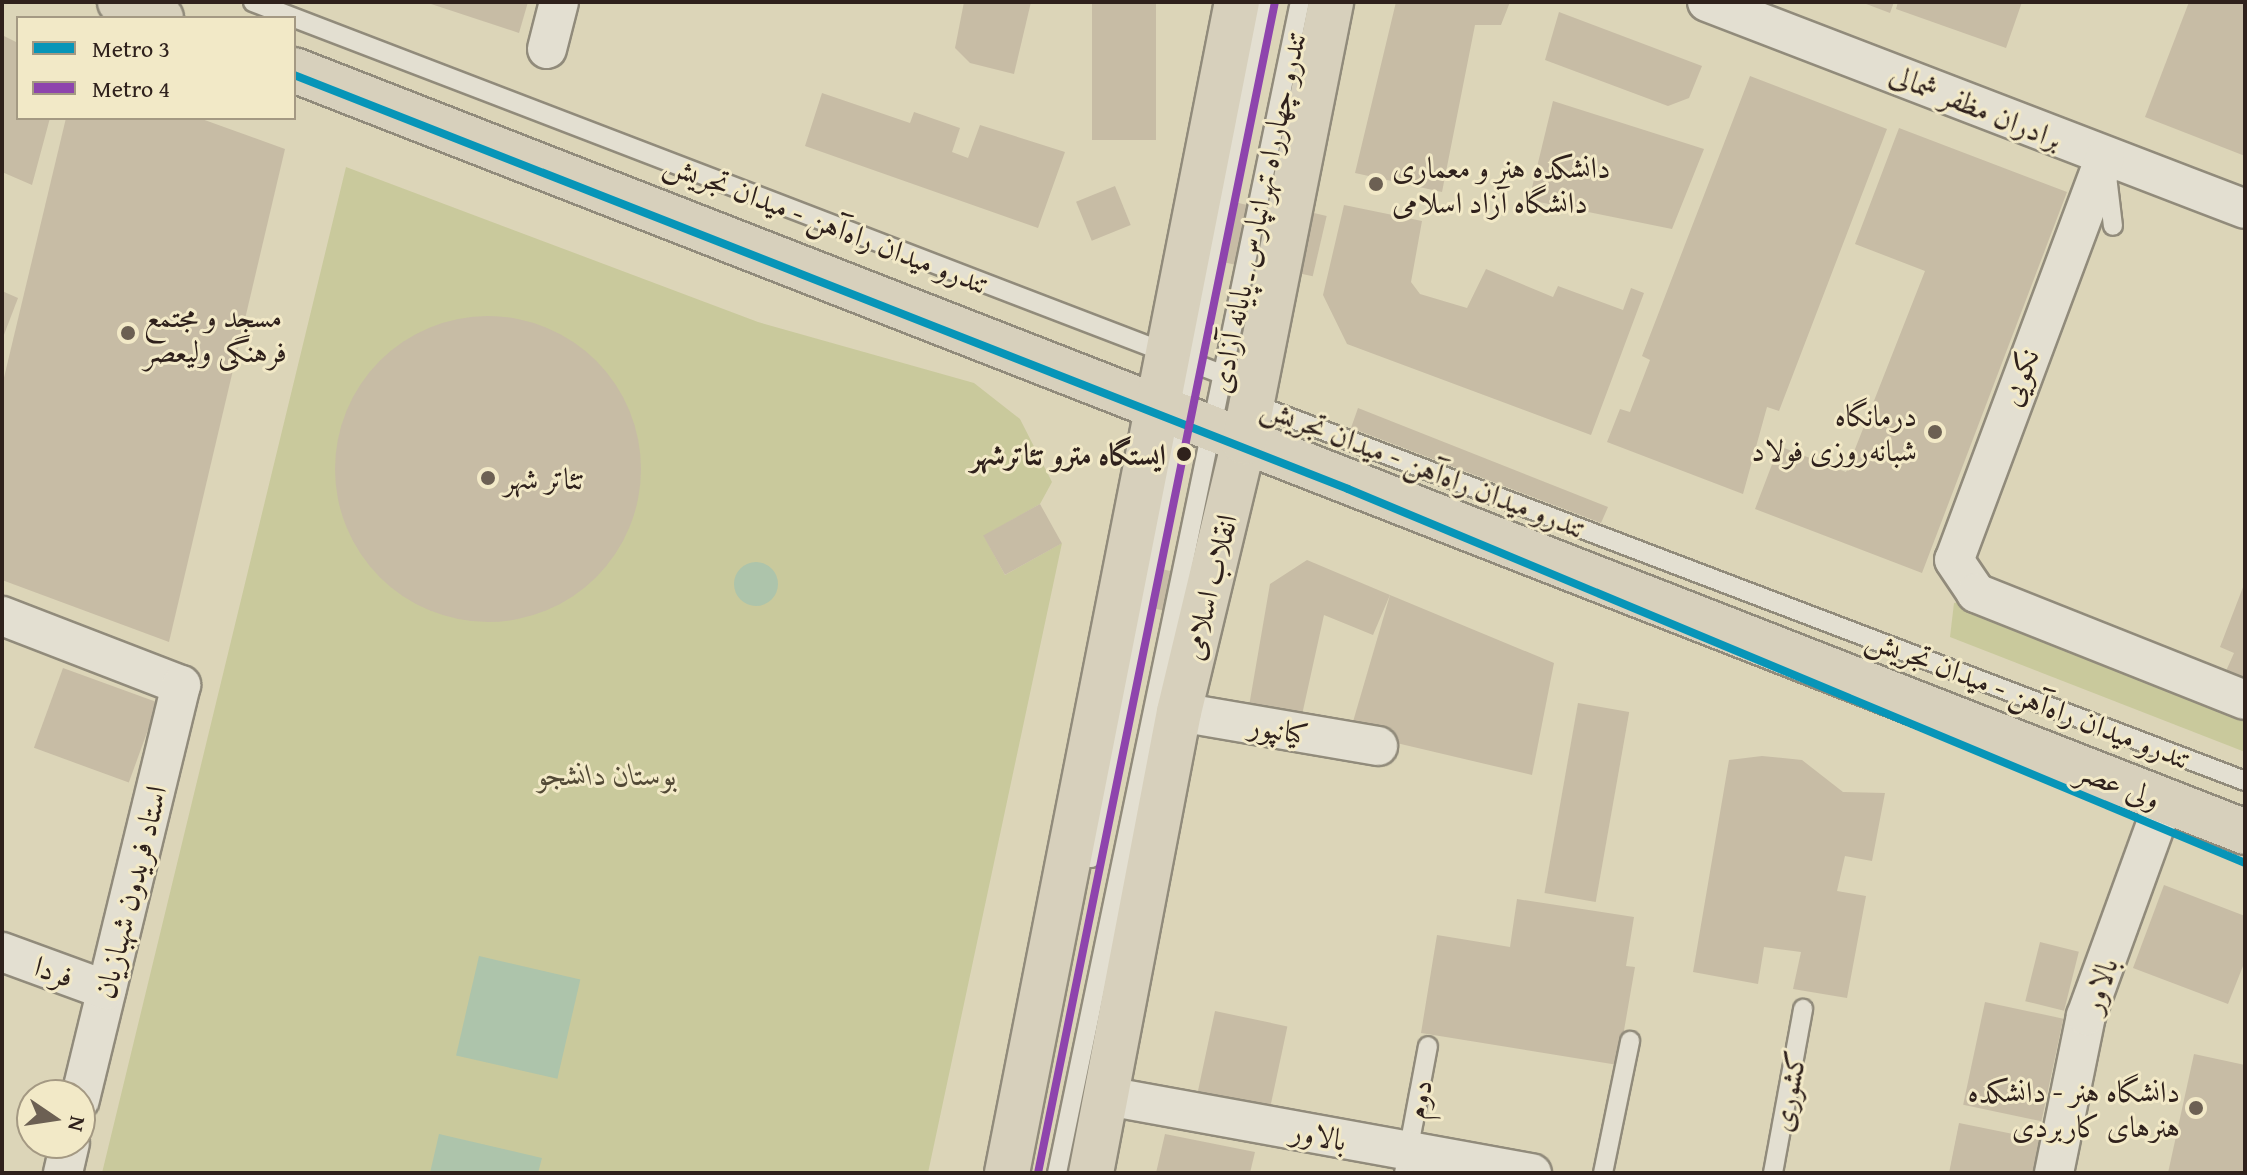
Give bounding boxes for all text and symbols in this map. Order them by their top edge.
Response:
legend [16,16,296,120]
street label: تندرو چهارراه تهرانپارس ـ پایانه آزادی [1201,28,1313,396]
text: Metro 3 [92,31,170,66]
street label: برادران مظفر شمالی [1885,55,2067,157]
text: Metro 4 [92,71,170,106]
street label: تندرو میدان راه‌آهن - میدان تجریش [659,144,995,302]
place label: دانشکده هنر و معماری دانشگاه آزاد اسلامی [1392,149,1611,220]
marker: دانشکده هنر و معماری دانشگاه آزاد اسلامی [1367,175,1385,193]
place label: مسجد و مجتمع فرهنگی ولیعصر [144,298,287,368]
marker: مسجد و مجتمع فرهنگی ولیعصر [119,324,137,342]
street label: نکویی [1992,343,2046,411]
street label: تندرو میدان راه‌آهن - میدان تجریش [1256,388,1592,546]
place label: درمانگاه شبانه‌روزی فولاد [1751,397,1917,468]
marker: درمانگاه شبانه‌روزی فولاد [1924,421,1946,443]
place label: ایستگاه مترو تئاترشهر [971,436,1166,472]
marker: ایستگاه مترو تئاترشهر [1173,443,1195,465]
place label: تئاتر شهر [504,460,585,496]
marker: تئاتر شهر [479,469,497,487]
street label: انقلاب اسلامی [1174,510,1244,664]
street label: تندرو میدان راه‌آهن - میدان تجریش [1861,619,2197,777]
street label: کیانپور [1247,706,1311,752]
street label: ولی عصر [2072,752,2166,816]
park label: بوستان دانشجو [537,756,677,792]
street label: استاد فریدون شهبازیان [86,782,174,1002]
street label: فردا [29,947,79,995]
street label: بالاور [2073,953,2125,1017]
street label: کشوری [1763,1047,1813,1135]
place label: دانشگاه هنر - دانشکده هنرهای کاربردی [1968,1073,2180,1144]
street label: دوم [1397,1076,1439,1122]
north arrow [16,1079,96,1159]
marker: دانشگاه هنر - دانشکده هنرهای کاربردی [2187,1099,2205,1117]
street label: بالاور [1288,1112,1350,1158]
text: N [60,1113,95,1135]

